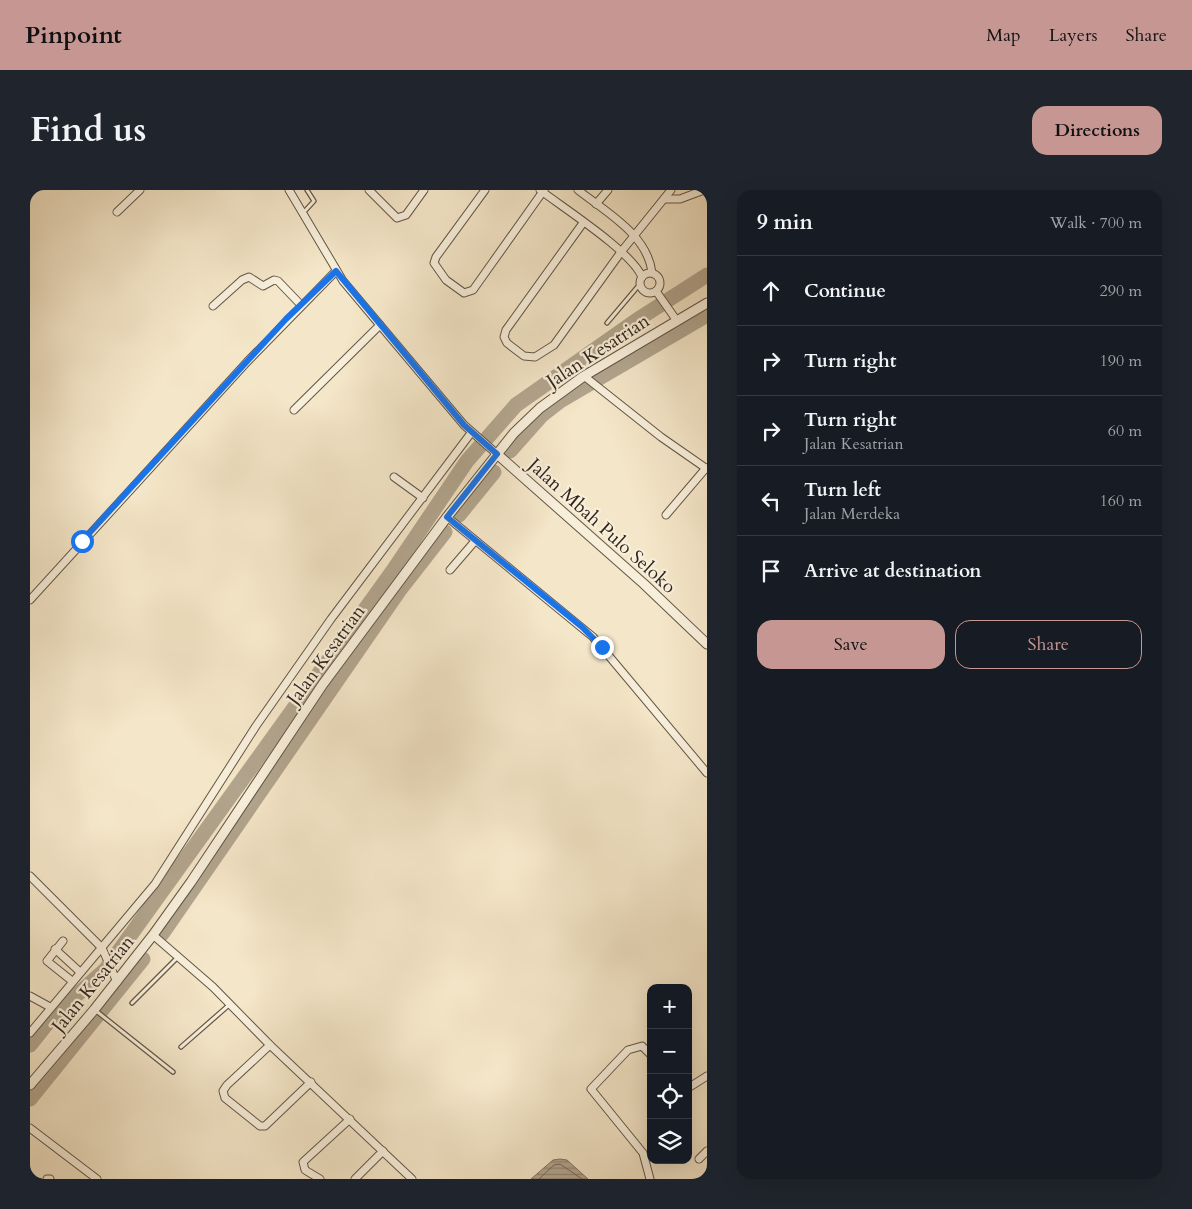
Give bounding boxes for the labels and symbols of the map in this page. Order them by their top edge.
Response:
street label: Jalan Kesatrian [539,308,655,396]
street label: Jalan Mbah Pulo Seloko [520,450,682,600]
route start [71,530,94,553]
street label: Jalan Kesatrian [279,599,371,713]
route end [591,636,614,659]
street label: Jalan Kesatrian [44,930,140,1040]

